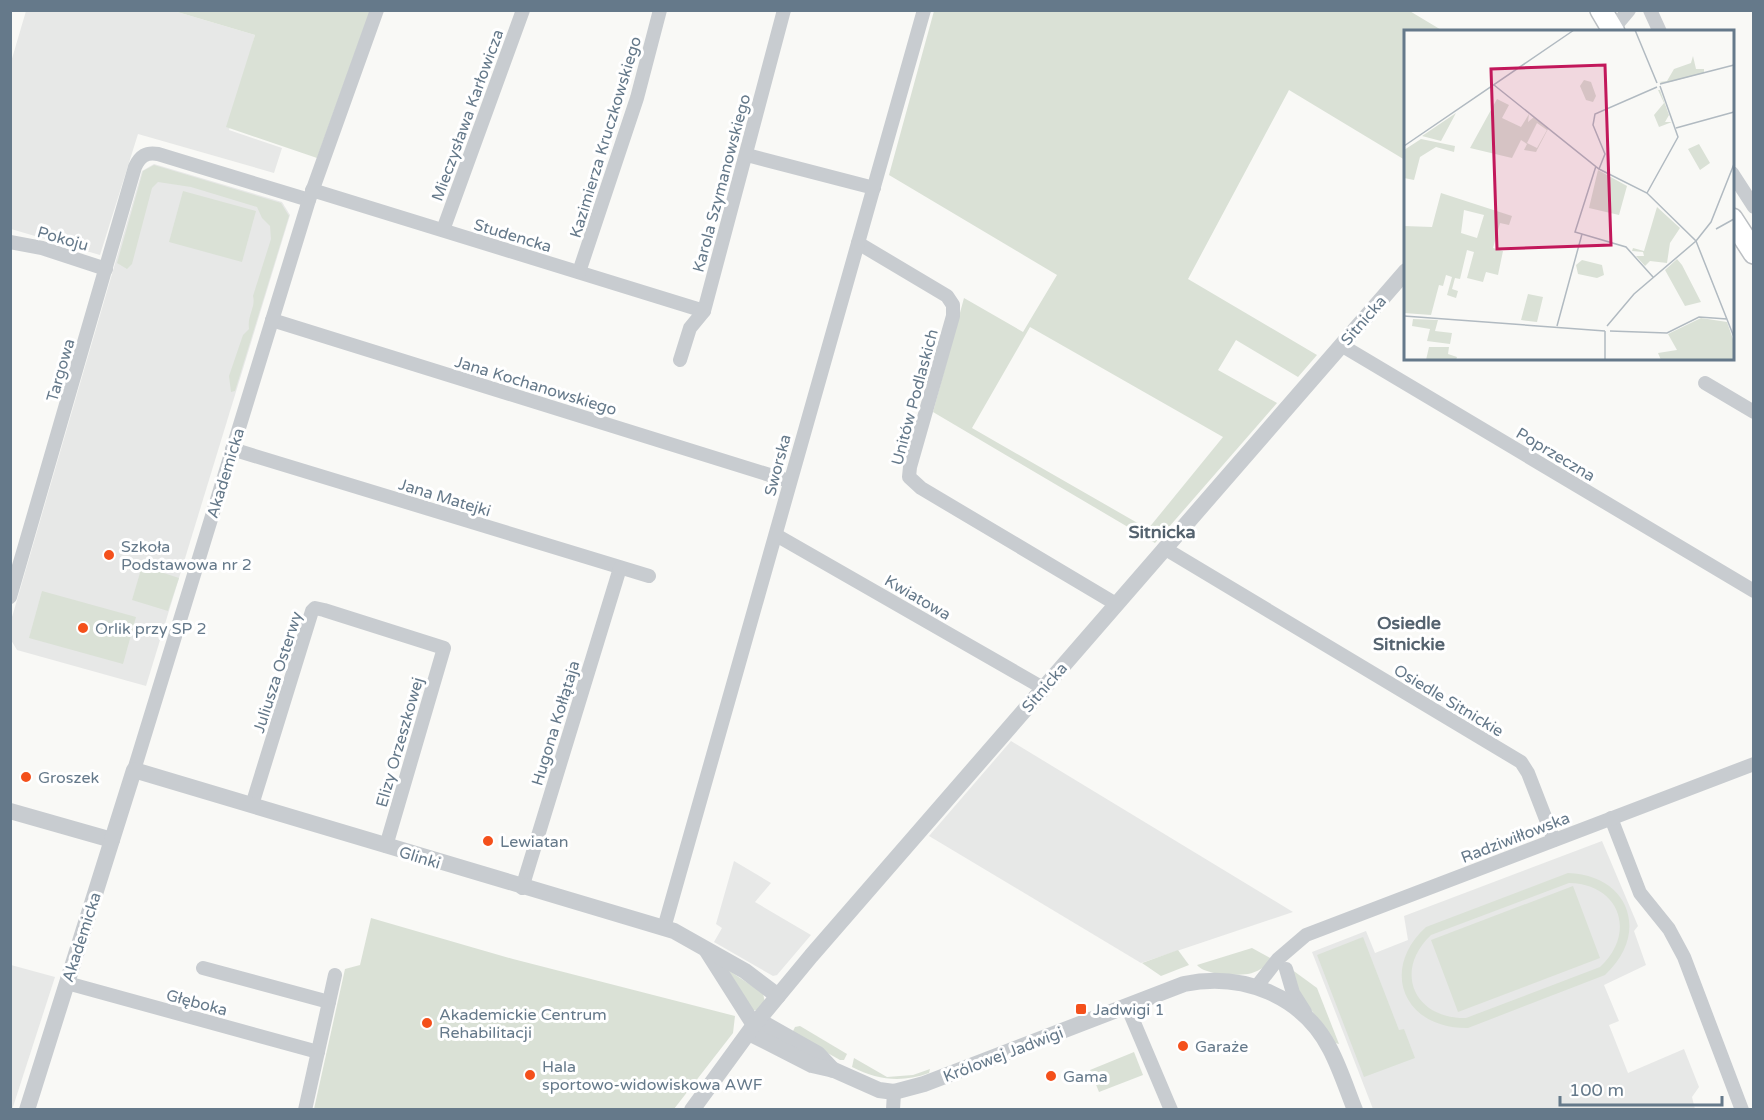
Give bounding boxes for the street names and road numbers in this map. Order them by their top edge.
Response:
street label: Mieczysława Karłowicza [427,27,508,204]
street label: Kazimierza Kruczkowskiego [566,34,646,241]
street label: Karola Szymanowskiego [689,92,755,275]
street label: Studencka [471,215,554,257]
street label: Pokoju [35,222,91,256]
street label: Sitnicka [1337,292,1391,350]
street label: Unitów Podlaskich [887,327,943,467]
street label: Targowa [42,336,79,404]
street label: Jana Kochanowskiego [452,352,619,420]
street label: Poprzeczna [1512,423,1599,486]
street label: Akademicka [203,426,249,521]
street label: Sworska [760,432,796,498]
street label: Jana Matejki [396,474,493,521]
street label: Kwiatowa [881,571,954,625]
street label: Juliusza Osterwy [249,609,307,736]
street label: Hugona Kołłątaja [527,658,585,788]
street label: Sitnicka [1018,659,1072,717]
street label: Osiedle Sitnickie [1390,660,1507,742]
street label: Elizy Orzeszkowej [372,675,428,810]
street label: Radziwiłłowska [1458,808,1573,868]
street label: Glinki [396,842,443,874]
street label: Akademicka [58,890,106,985]
street label: Głęboka [164,985,230,1021]
street label: Królowej Jadwigi [940,1023,1066,1087]

